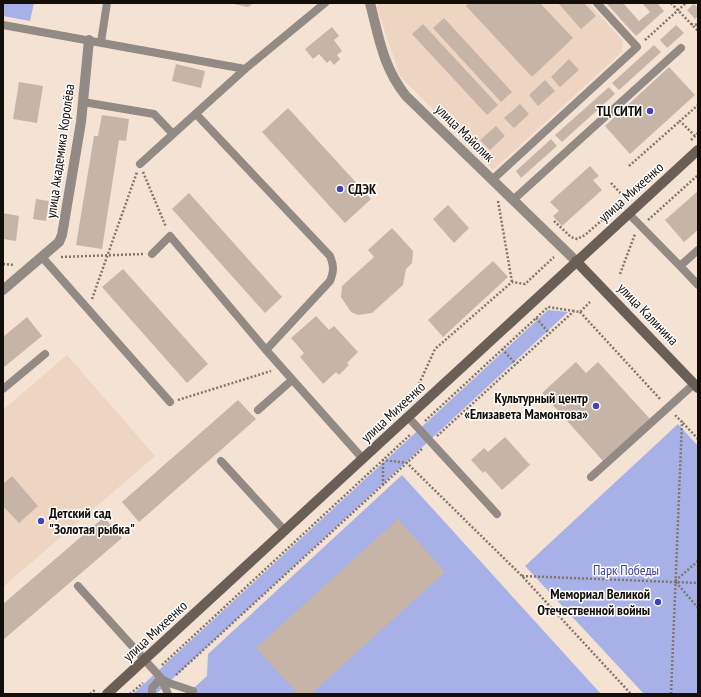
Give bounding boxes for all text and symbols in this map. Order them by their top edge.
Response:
street label: улица Академика Королёва [42,83,78,219]
street label: улица Майолик [432,100,499,166]
place label: ТЦ СИТИ [596,102,642,120]
marker: ТЦ СИТИ [645,106,655,116]
street label: улица Михеенко [595,158,667,226]
place label: СДЭК [348,180,377,198]
marker: СДЭК [335,184,345,194]
street label: улица Калинина [614,279,682,349]
street label: улица Михеенко [357,378,429,446]
place label: Культурный центр «Елизавета Мамонтова» [464,389,588,423]
marker: Культурный центр «Елизавета Мамонтова» [591,401,601,411]
place label: Детский сад "Золотая рыбка" [49,504,135,538]
marker: Детский сад "Золотая рыбка" [36,516,46,526]
park label: Парк Победы [593,561,659,579]
place label: Мемориал Великой Отечественной войны [537,585,650,619]
street label: улица Михеенко [119,597,191,665]
marker: Мемориал Великой Отечественной войны [653,597,663,607]

